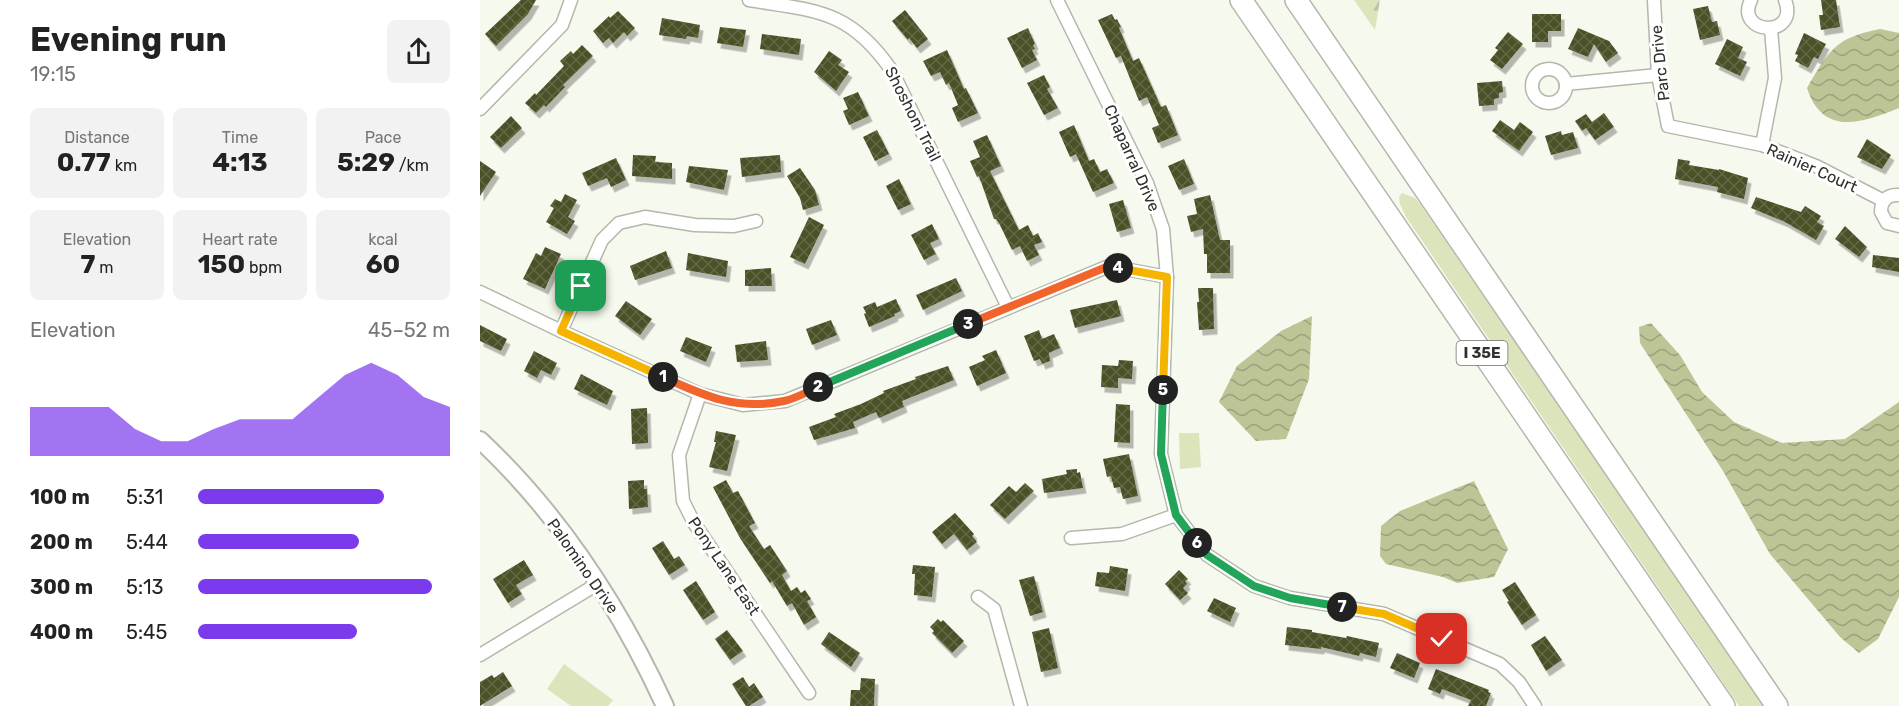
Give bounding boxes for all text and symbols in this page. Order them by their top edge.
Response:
text: Evening run [30,20,227,59]
button: share [387,20,450,83]
street label: Parc Drive [1647,24,1673,102]
text: 19:15 [30,62,76,86]
street label: Shoshoni Trail [881,64,945,164]
street label: Chaparral Drive [1100,102,1164,214]
text: Distance [64,128,130,147]
text: Time [222,128,258,147]
text: Pace [365,128,401,147]
street label: Rainier Court [1764,140,1860,196]
text: 0.77 [57,147,111,178]
text: 4:13 [212,147,268,178]
text: 5:29 [337,147,395,178]
text: km [111,156,137,175]
text: /km [395,156,429,175]
text: Elevation [63,230,131,249]
text: Heart rate [202,230,278,249]
text: kcal [368,230,398,249]
text: 7 [80,249,95,280]
text: 150 [198,249,245,280]
text: 60 [366,249,400,280]
pin: 4 [1103,253,1133,283]
text: m [95,258,114,277]
text: bpm [245,258,282,277]
text: 4 [1113,258,1123,277]
pin [555,260,606,311]
icon: arrive [564,269,597,302]
pin: 3 [953,309,983,339]
text: 3 [963,314,973,333]
text: Elevation [30,318,116,342]
text: 45–52 m [368,318,450,342]
road number: I 35E [1456,341,1508,365]
pin: 1 [648,362,678,392]
text: 1 [659,367,667,386]
pin: 2 [803,372,833,402]
pin: 5 [1148,375,1178,405]
text: 2 [813,377,823,396]
text: 5 [1158,380,1168,399]
text: 100 m [30,485,90,509]
text: 5:31 [126,485,163,509]
street label: Pony Lane East [684,513,764,619]
street label: Palomino Drive [543,515,623,617]
pin: 6 [1182,528,1212,558]
text: 200 m [30,530,93,554]
text: 5:44 [126,530,168,554]
text: 6 [1192,533,1202,552]
text: 300 m [30,575,93,599]
text: 5:13 [126,575,164,599]
pin: 7 [1327,592,1357,622]
text: 7 [1337,597,1347,616]
pin [1416,613,1467,664]
text: 400 m [30,620,93,644]
text: 5:45 [126,620,167,644]
icon: check [1425,622,1458,655]

